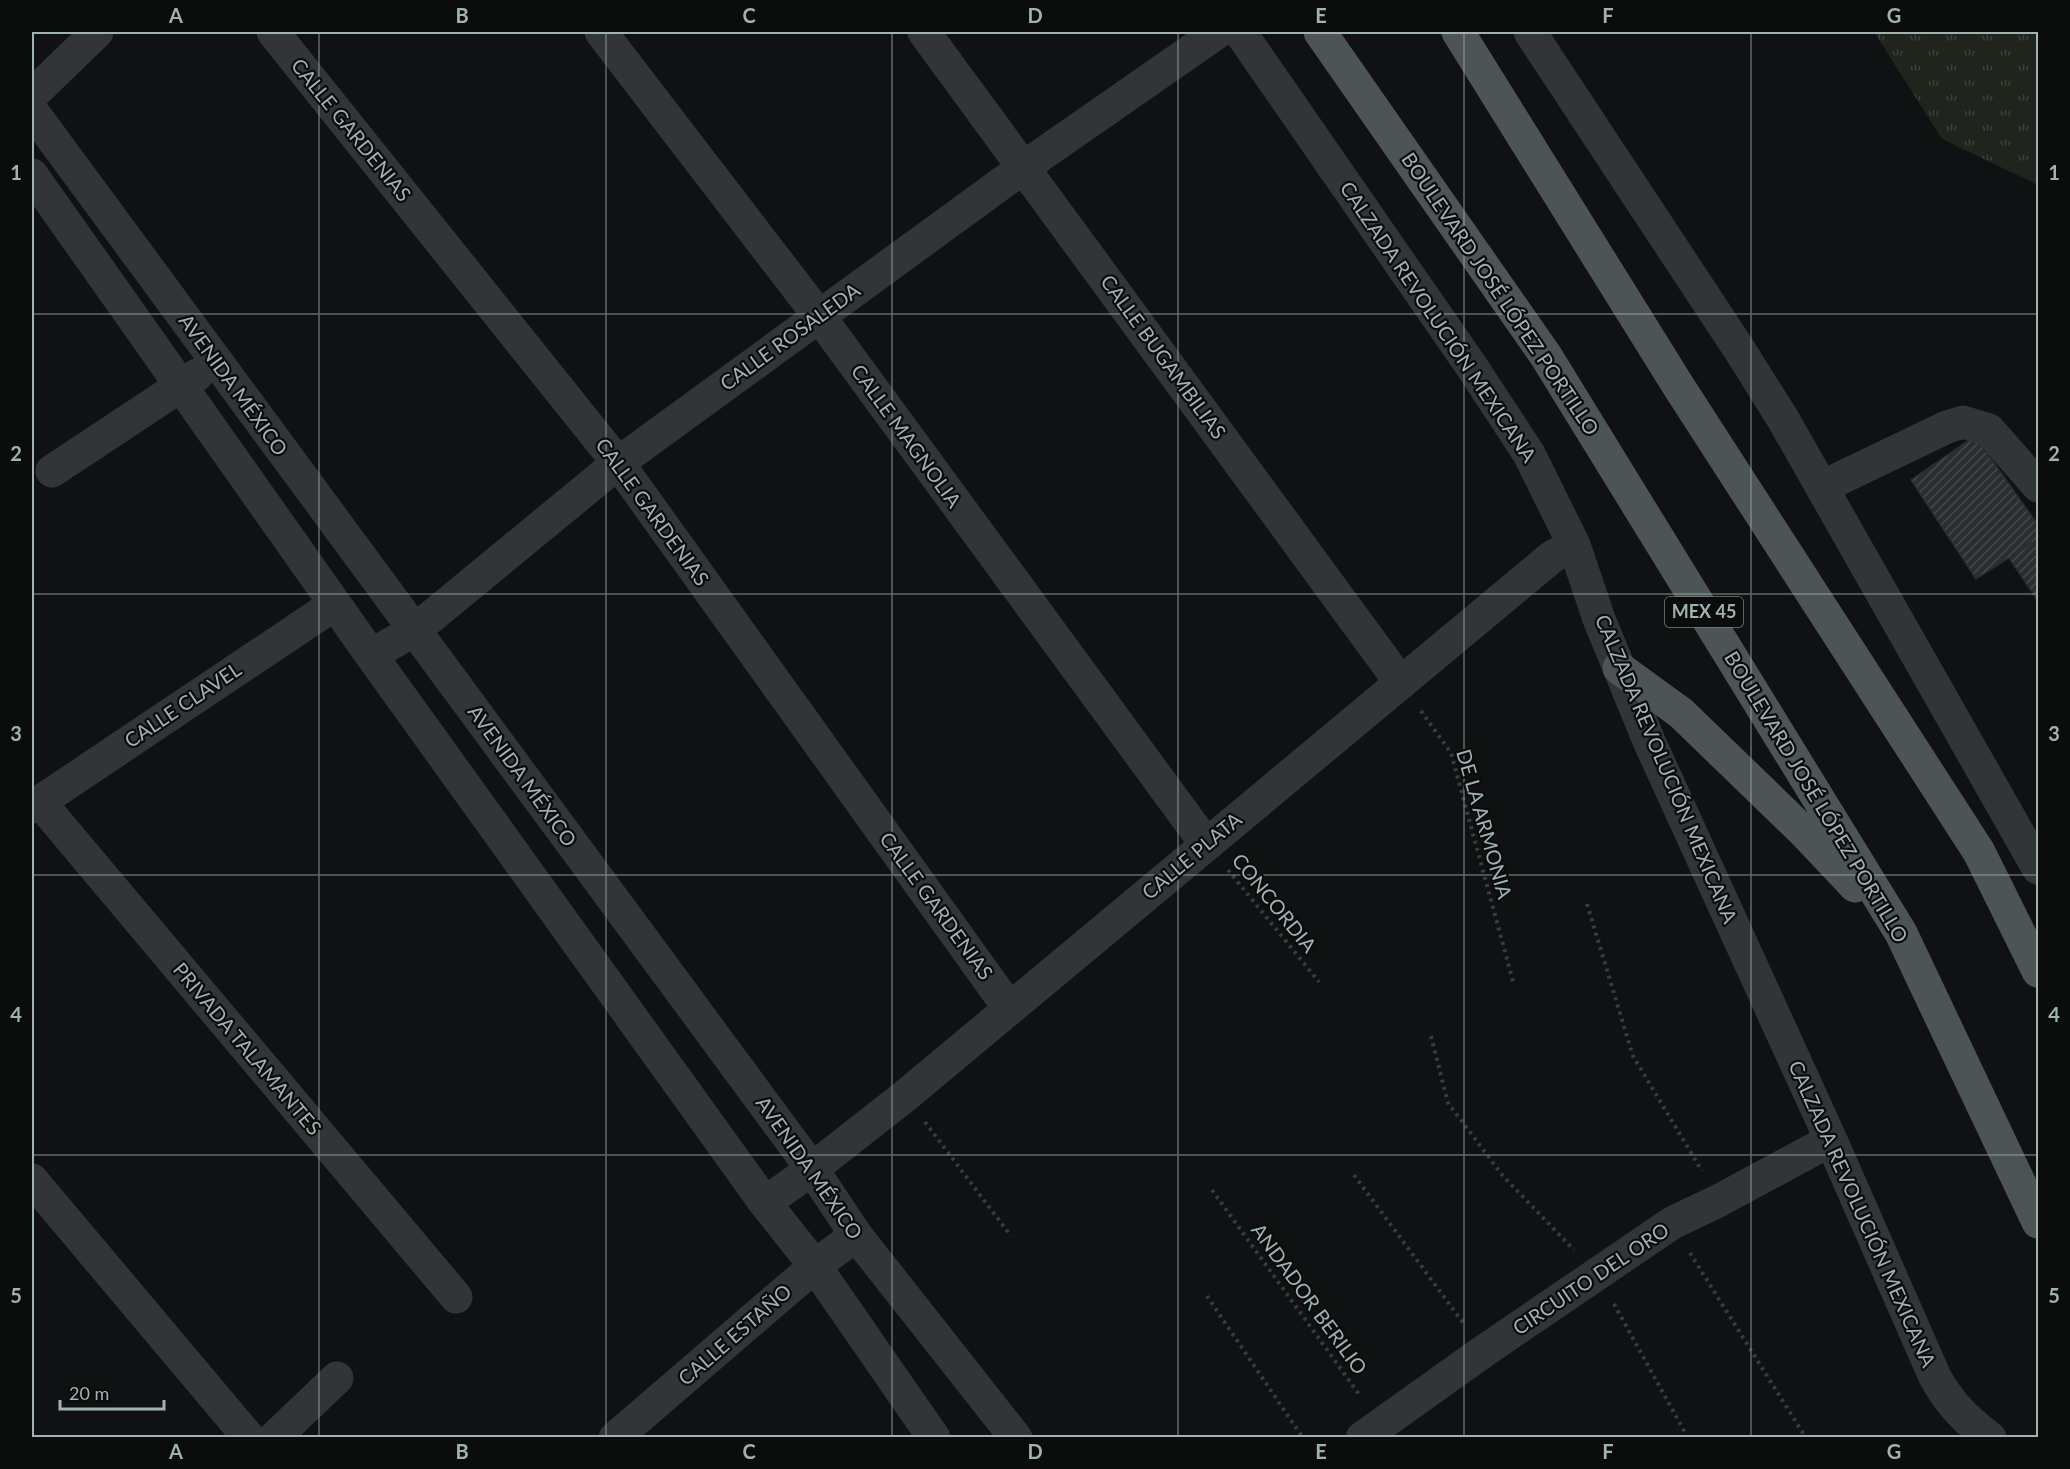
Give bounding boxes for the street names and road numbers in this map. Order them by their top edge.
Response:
street label: CALLE GARDENIAS [287,53,417,206]
street label: BOULEVARD JOSÉ LÓPEZ PORTILLO [1397,148,1605,439]
street label: CALZADA REVOLUCIÓN MEXICANA [1336,177,1542,467]
street label: CALLE BUGAMBILIAS [1096,270,1231,443]
street label: CALLE ROSALEDA [715,277,864,395]
street label: AVENIDA MÉXICO [174,309,293,460]
street label: CALLE MAGNOLIA [847,359,967,512]
street label: CALLE GARDENIAS [591,433,714,590]
road number: MEX 45 [1665,597,1743,627]
street label: CALZADA REVOLUCIÓN MEXICANA [1591,611,1743,927]
street label: BOULEVARD JOSÉ LÓPEZ PORTILLO [1720,647,1914,946]
street label: CALLE CLAVEL [120,656,245,752]
street label: AVENIDA MÉXICO [463,700,582,851]
street label: DE LA ARMONIA [1452,746,1518,902]
street label: CALLE PLATA [1137,806,1246,904]
street label: CALLE GARDENIAS [875,827,998,984]
street label: CONCORDIA [1228,848,1322,957]
street label: PRIVADA TALAMANTES [169,957,327,1139]
street label: CALZADA REVOLUCIÓN MEXICANA [1784,1057,1942,1371]
street label: AVENIDA MÉXICO [752,1091,868,1244]
street label: CIRCUITO DEL ORO [1508,1217,1673,1339]
street label: ANDADOR BERILIO [1247,1218,1373,1378]
street label: CALLE ESTAÑO [673,1279,796,1390]

